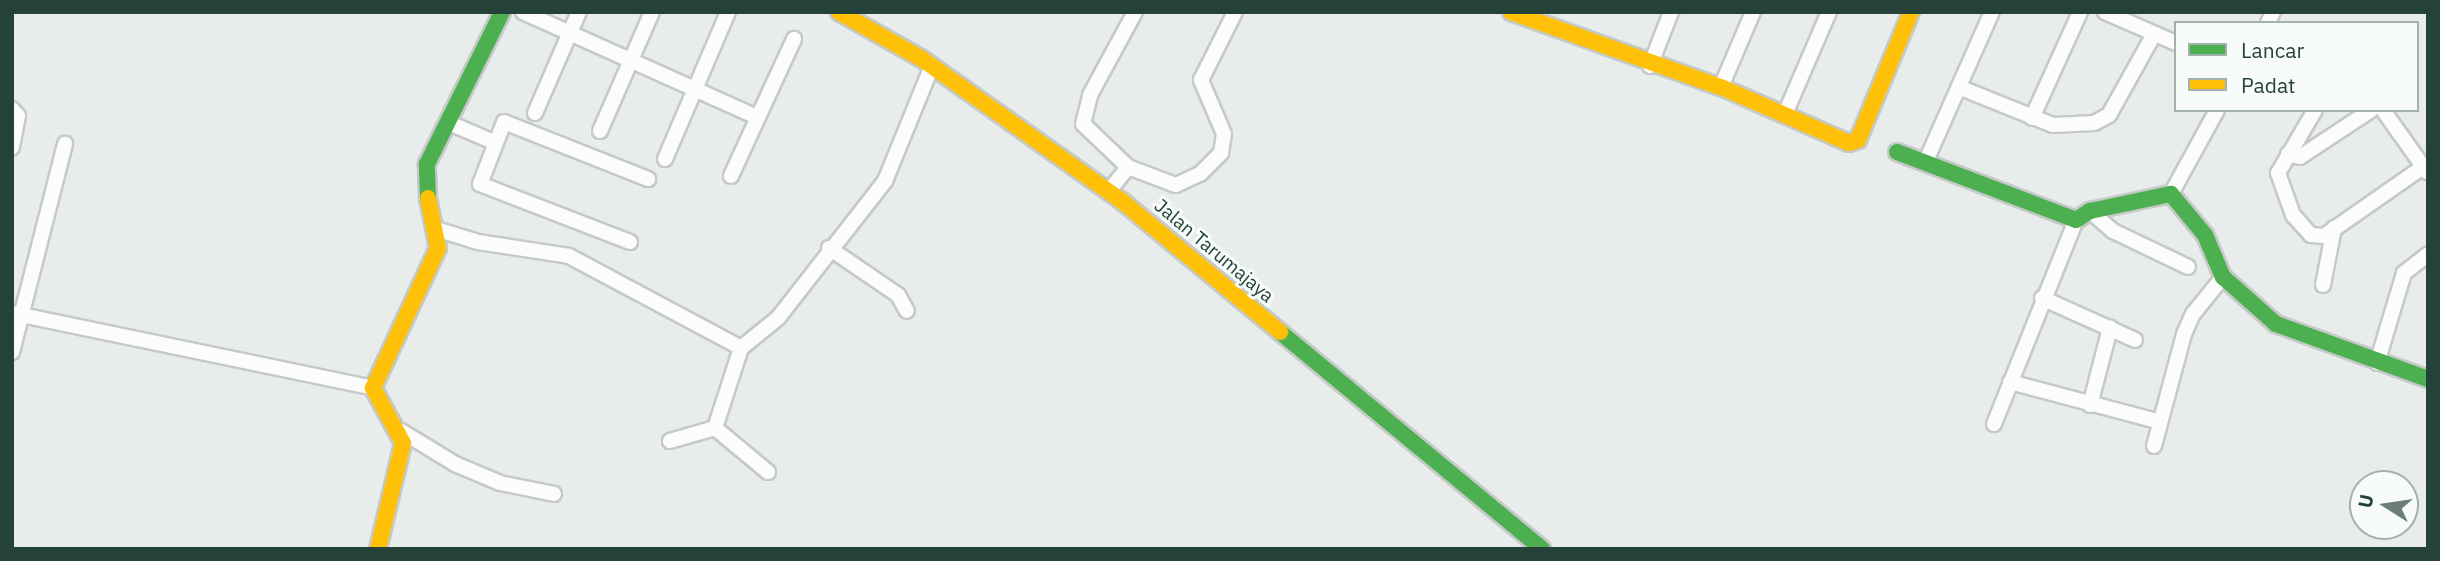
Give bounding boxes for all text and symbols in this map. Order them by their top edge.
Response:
legend [2174,21,2419,112]
text: Lancar [2241,36,2304,64]
text: Padat [2241,71,2296,99]
street label: Jalan Tarumajaya [1150,194,1278,308]
north arrow [2349,470,2419,540]
text: U [2352,492,2379,510]

